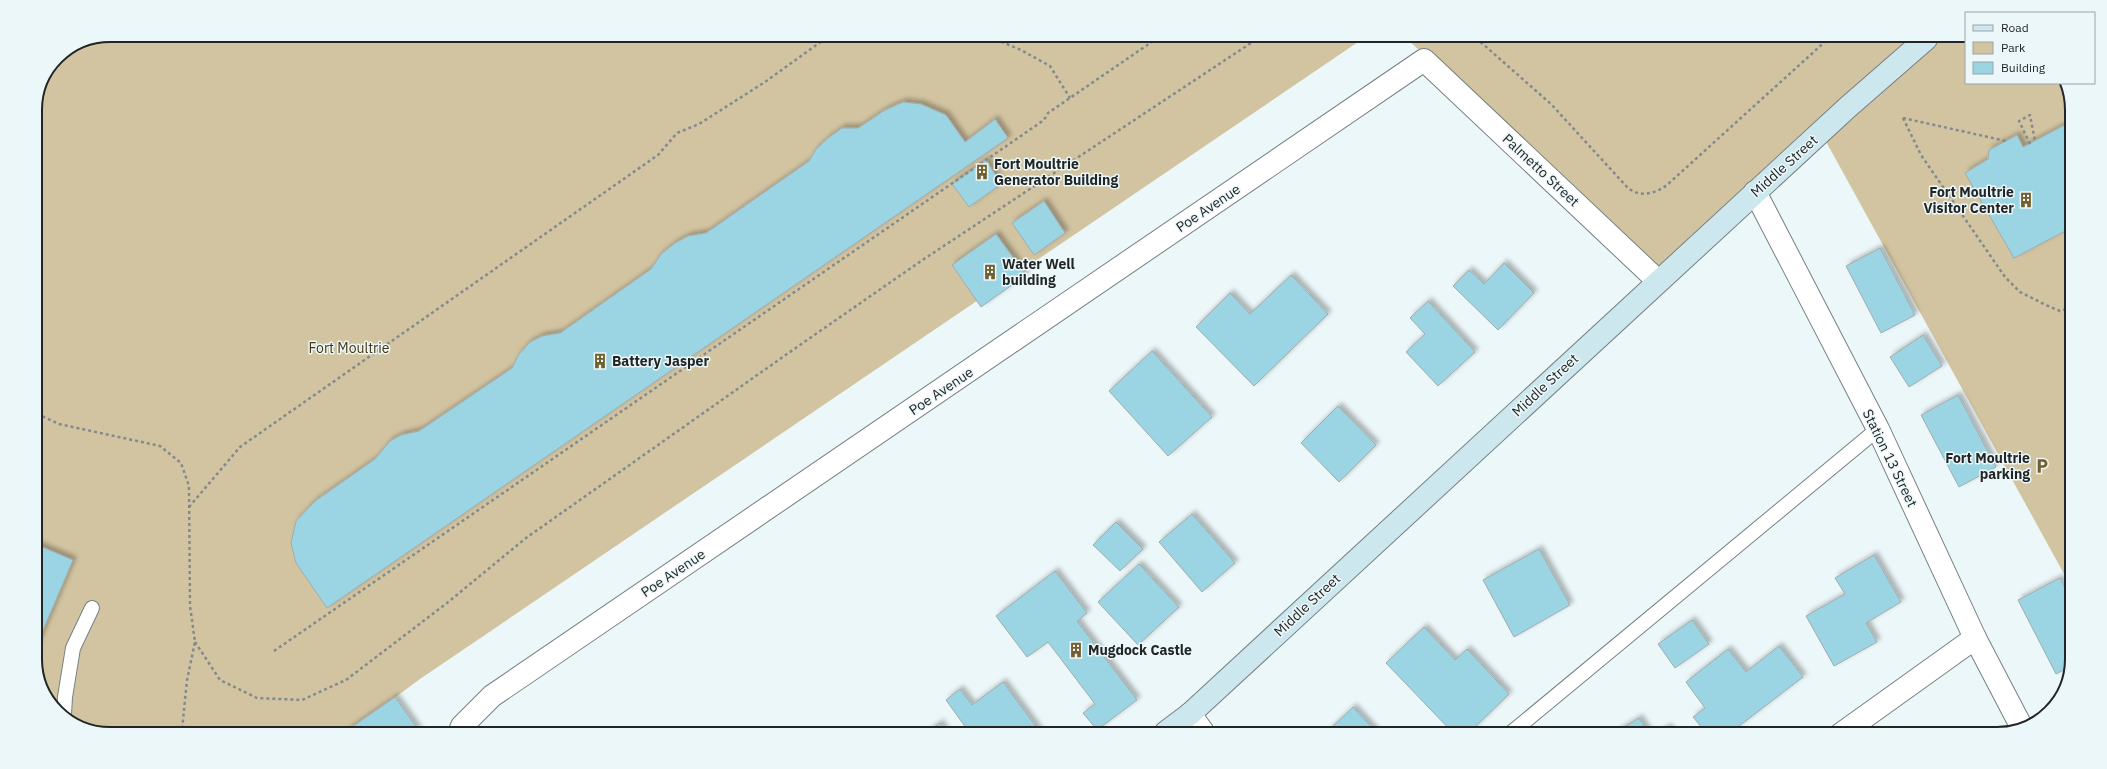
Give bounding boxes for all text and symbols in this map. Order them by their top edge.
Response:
legend [1965,12,2095,84]
text: Road [2001,20,2029,35]
text: Park [2001,40,2026,55]
text: Building [2001,60,2046,75]
street label: Palmetto Street [1499,130,1583,210]
street label: Middle Street [1747,131,1821,201]
place label: Fort Moultrie Generator Building [994,155,1118,189]
building icon: Fort Moultrie Generator Building [973,163,991,181]
street label: Poe Avenue [1172,180,1244,236]
place label: Fort Moultrie Visitor Center [1924,183,2014,217]
building icon: Fort Moultrie Visitor Center [2017,191,2035,209]
place label: Water Well building [1002,255,1075,289]
building icon: Water Well building [981,263,999,281]
park label: Fort Moultrie [309,339,390,357]
street label: Middle Street [1508,350,1582,420]
building icon: Battery Jasper [591,352,609,370]
place label: Battery Jasper [612,352,709,370]
street label: Poe Avenue [905,363,977,419]
street label: Station 13 Street [1859,406,1921,510]
place label: Fort Moultrie parking [1945,449,2030,483]
parking icon: Fort Moultrie parking [2033,457,2051,475]
street label: Poe Avenue [637,545,709,601]
street label: Middle Street [1270,570,1344,640]
building icon: Mugdock Castle [1067,641,1085,659]
place label: Mugdock Castle [1088,641,1192,659]

